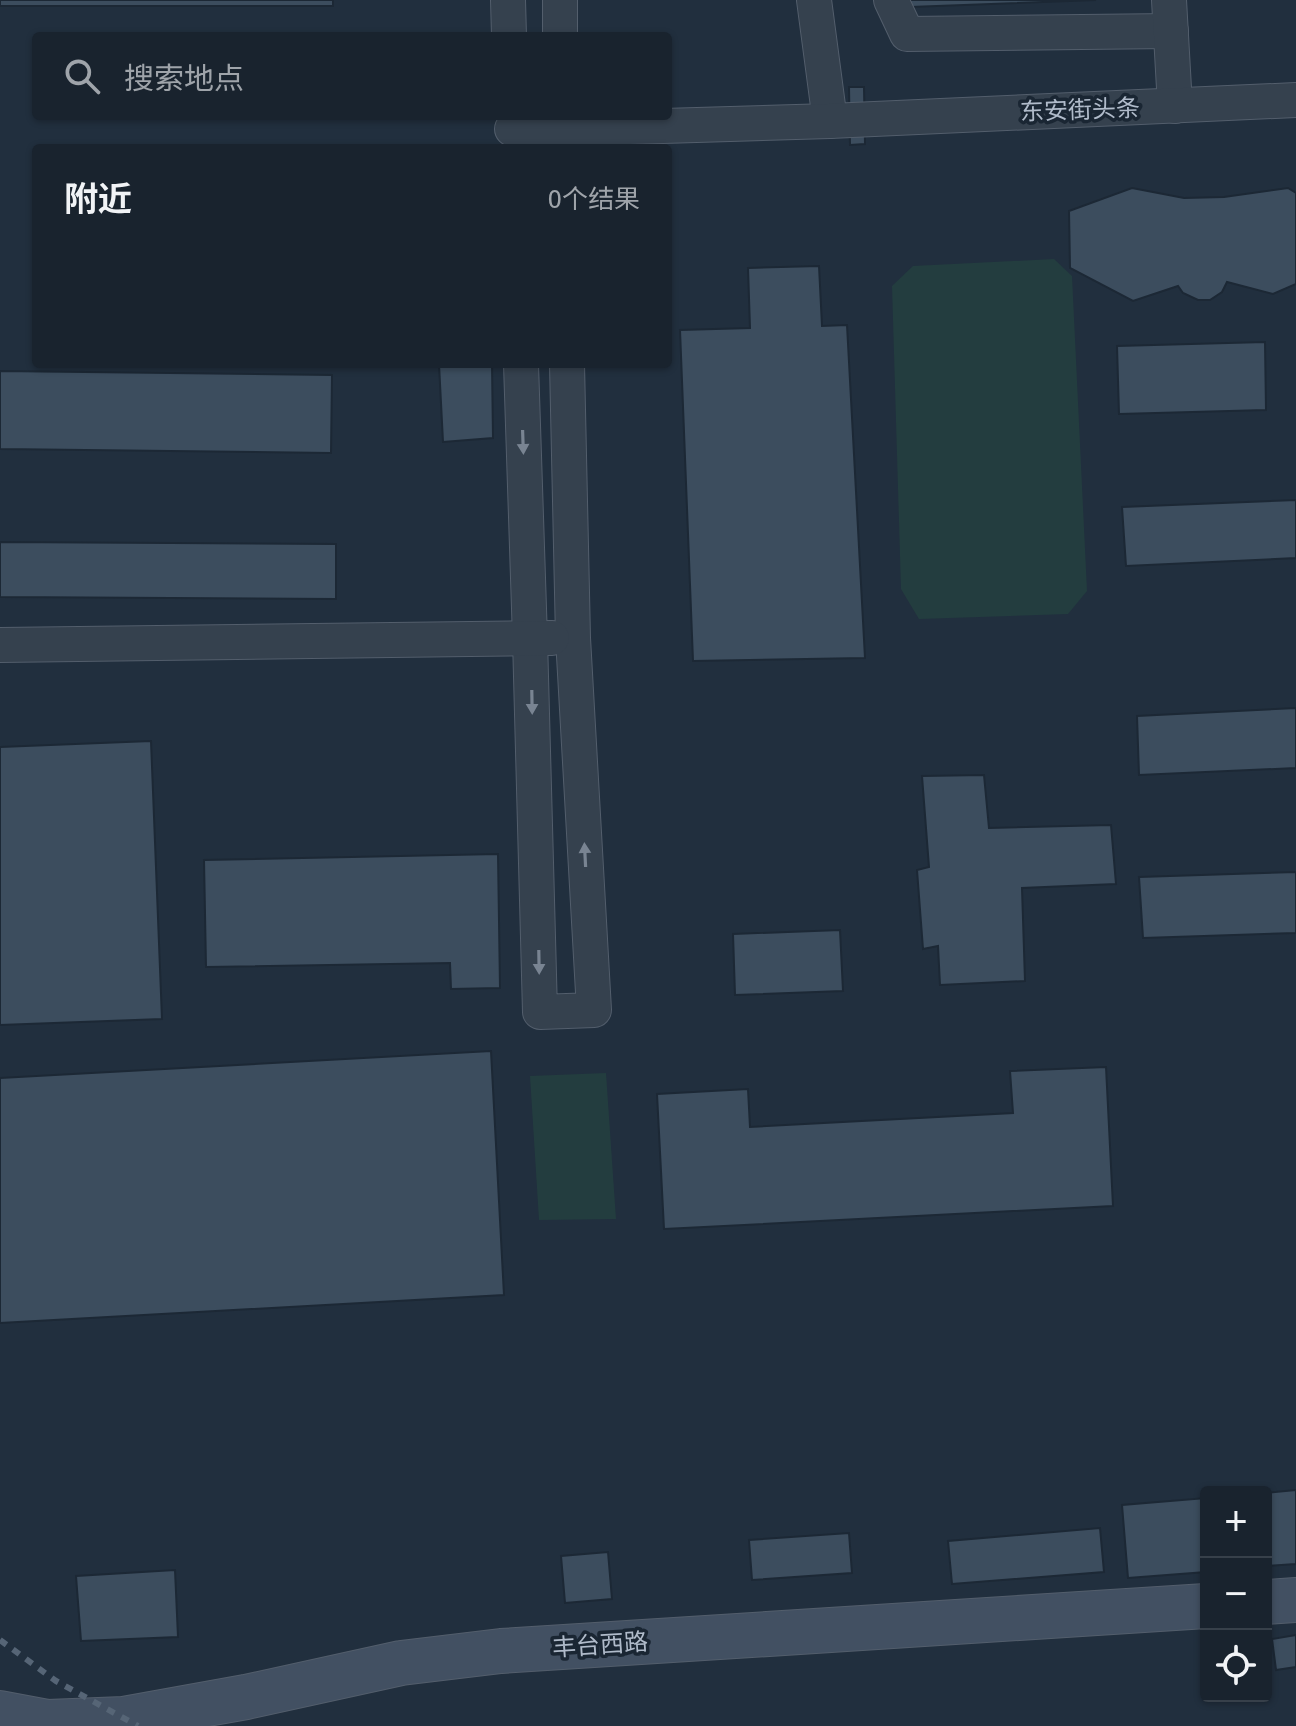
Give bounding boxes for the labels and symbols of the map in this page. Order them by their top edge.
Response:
street label: 东安街头条 [1020,94,1140,126]
one-way arrow [517,430,530,455]
one-way arrow [526,690,538,715]
one-way arrow [578,842,591,867]
one-way arrow [532,950,545,975]
street label: 丰台西路 [551,1628,649,1662]

